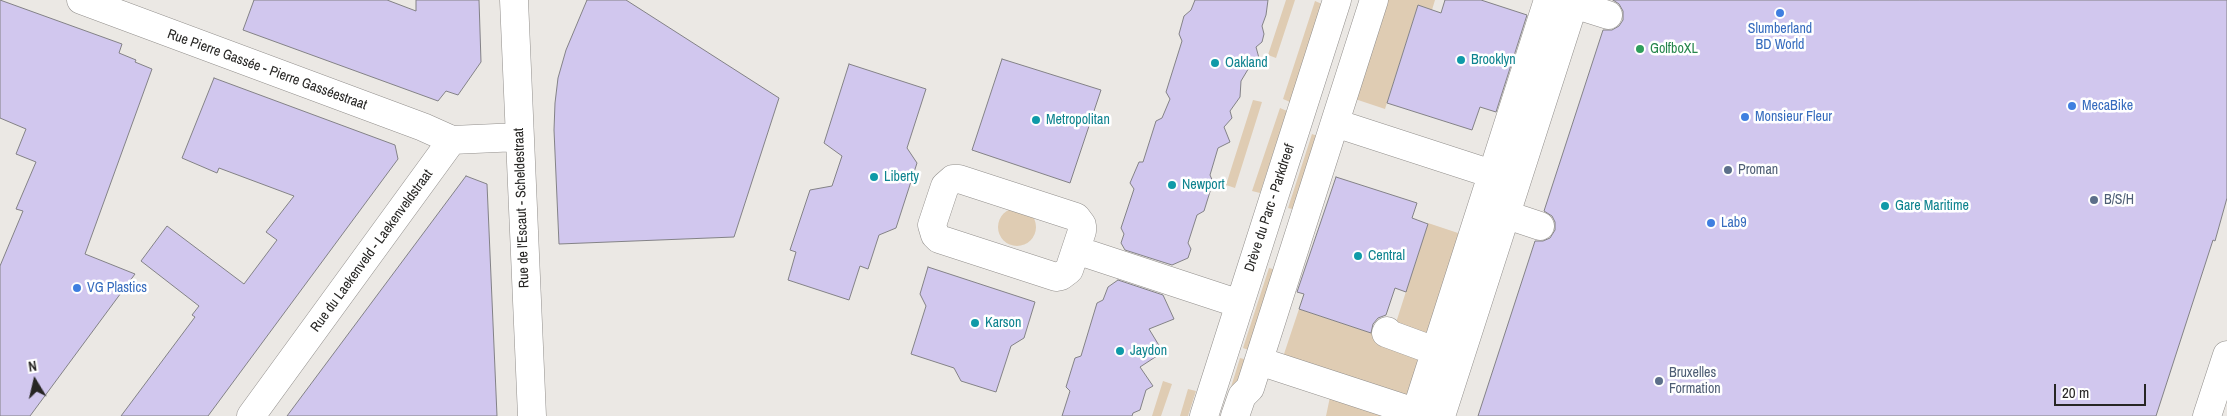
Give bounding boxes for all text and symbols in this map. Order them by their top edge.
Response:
marker: Slumberland BD World [1774,7,1786,19]
place label: Slumberland BD World [1748,21,1812,54]
street label: Rue Pierre Gassée - Pierre Gasséestraat [165,26,369,114]
place label: GolfboXL [1650,41,1698,57]
marker: GolfboXL [1634,43,1646,55]
place label: Brooklyn [1471,52,1516,68]
marker: Brooklyn [1455,54,1467,66]
place label: Oakland [1225,55,1268,71]
marker: Oakland [1209,57,1221,69]
place label: MecaBike [2082,98,2133,114]
marker: MecaBike [2066,100,2078,112]
place label: Monsieur Fleur [1755,109,1832,125]
marker: Monsieur Fleur [1739,111,1751,123]
place label: Metropolitan [1046,112,1110,128]
marker: Metropolitan [1030,114,1042,126]
street label: Rue de l'Escaut - Scheldestraat [511,128,533,288]
street label: Drève du Parc - Parkdreef [1241,142,1299,274]
place label: Proman [1738,162,1778,178]
marker: Proman [1722,164,1734,176]
street label: Rue du Laekenveld - Laekenveldstraat [307,167,437,335]
place label: Liberty [884,169,919,185]
marker: Liberty [868,171,880,183]
place label: Newport [1182,177,1225,193]
marker: Newport [1166,179,1178,191]
place label: B/S/H [2104,192,2134,208]
marker: B/S/H [2088,194,2100,206]
place label: Gare Maritime [1895,198,1969,214]
marker: Gare Maritime [1879,200,1891,212]
place label: Lab9 [1721,215,1747,231]
marker: Lab9 [1705,217,1717,229]
place label: Central [1368,248,1405,264]
marker: Central [1352,250,1364,262]
place label: VG Plastics [87,280,147,296]
marker: VG Plastics [71,282,83,294]
place label: Karson [985,315,1021,331]
marker: Karson [969,317,981,329]
place label: Jaydon [1130,343,1167,359]
marker: Jaydon [1114,345,1126,357]
north arrow [10,356,60,406]
text: N [27,357,38,376]
place label: Bruxelles Formation [1669,365,1721,398]
scale bar [2057,374,2150,406]
marker: Bruxelles Formation [1653,375,1665,387]
text: 20 m [2062,382,2089,403]

